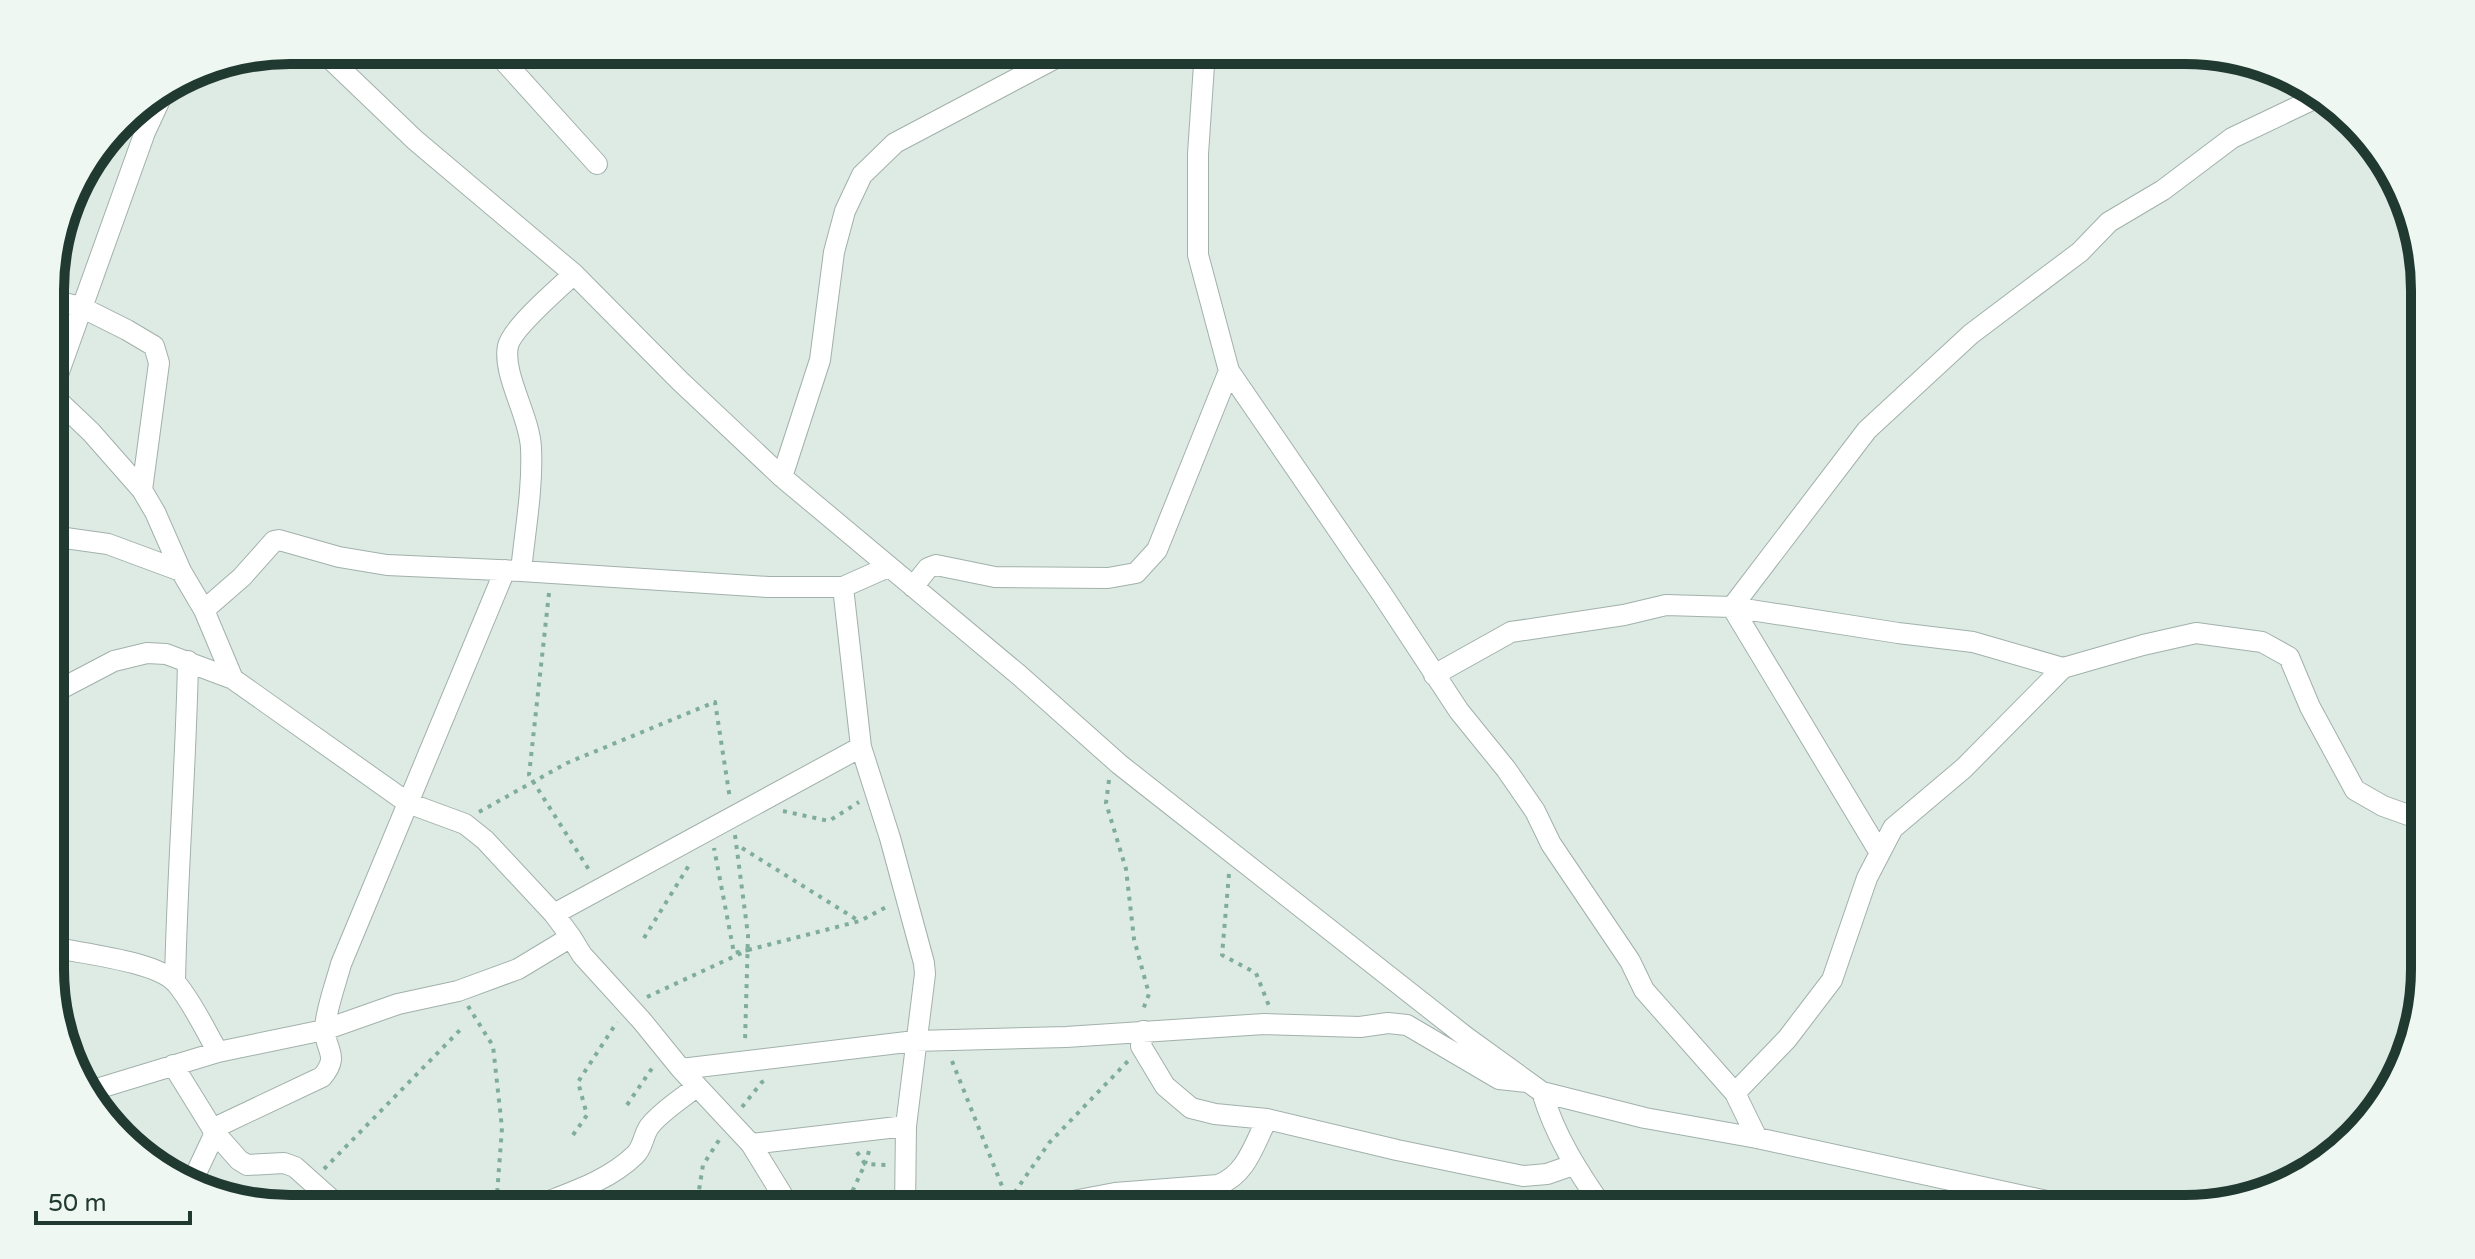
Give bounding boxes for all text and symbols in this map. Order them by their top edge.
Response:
scale bar [36,1175,190,1225]
text: 50 m [48,1189,106,1218]

